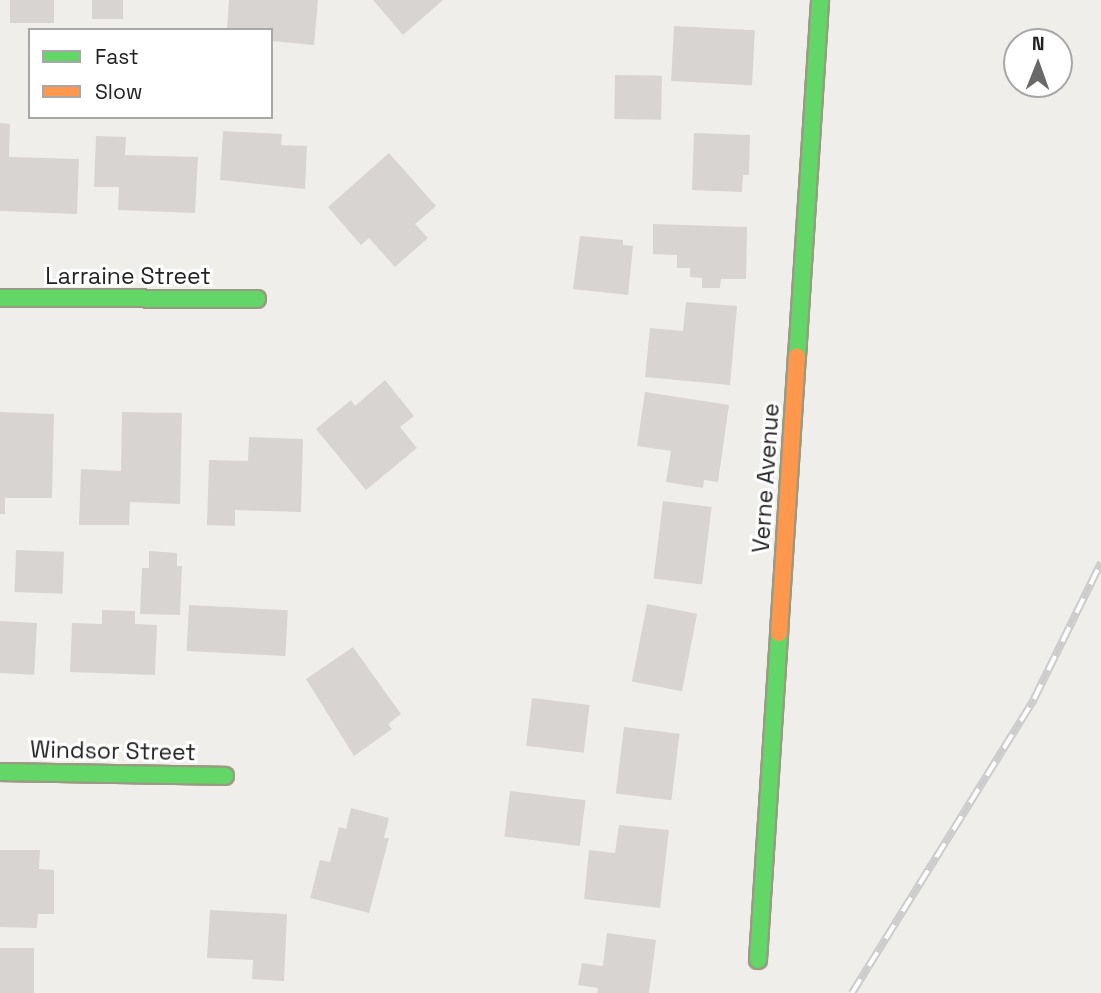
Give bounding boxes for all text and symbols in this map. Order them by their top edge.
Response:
legend [28,28,273,119]
north arrow [1003,28,1073,98]
text: N [1032,31,1045,56]
text: Fast [95,43,139,70]
text: Slow [95,78,143,105]
street label: Larraine Street [45,262,211,290]
street label: Verne Avenue [747,402,785,554]
street label: Windsor Street [30,736,196,766]

